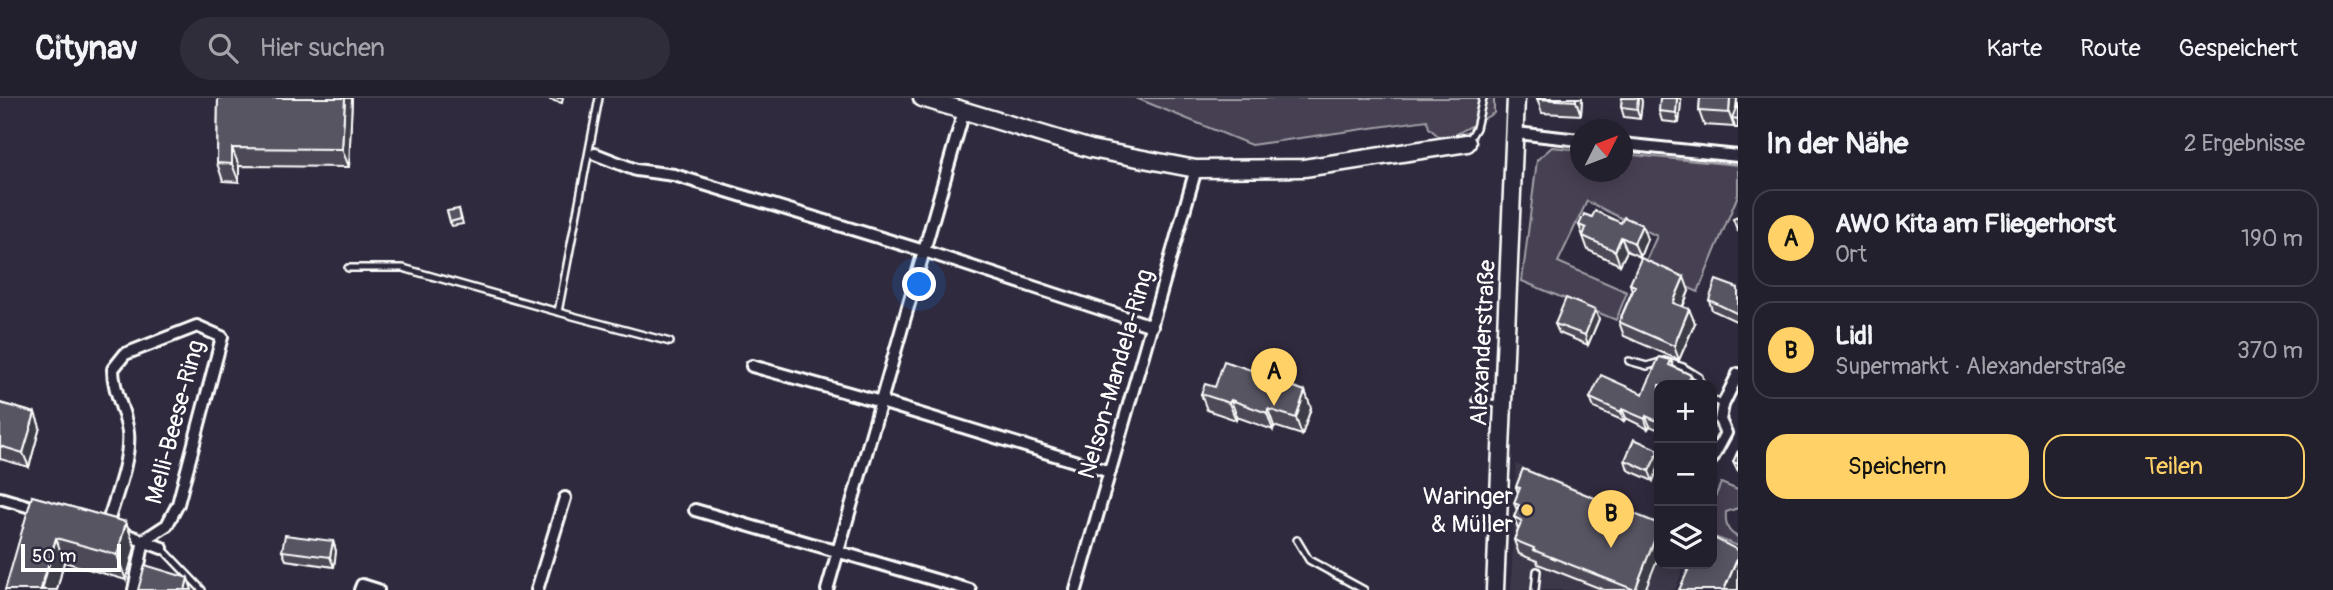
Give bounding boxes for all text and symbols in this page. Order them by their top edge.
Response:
search box [180,17,670,80]
text: Citynav [35,28,138,69]
icon: search [204,29,242,67]
text: Hier suchen [260,32,385,64]
text: Karte [1986,34,2042,63]
text: Route [2080,34,2141,63]
text: Gespeichert [2179,34,2298,63]
north arrow [1570,119,1633,182]
text: In der Nähe [1766,125,1908,162]
text: 2 Ergebnisse [2184,129,2305,158]
text: AWO Kita am Fliegerhorst [1835,208,2116,240]
text: A [1784,224,1798,253]
text: 190 m [2241,224,2303,253]
text: Ort [1835,240,1867,269]
street label: Alexanderstraße [1464,259,1502,427]
street label: Nelson-Mandela-Ring [1072,266,1160,482]
your location [902,267,936,301]
text: Lidl [1835,320,1873,352]
text: B [1784,336,1798,365]
text: 370 m [2237,336,2303,365]
street label: Melli-Beese-Ring [139,337,211,507]
pin: A [1251,348,1297,406]
text: Supermarkt · Alexanderstraße [1835,352,2126,381]
map controls [1654,380,1717,569]
button: + [1654,380,1717,443]
button: Speichern [1766,434,2029,499]
button: Teilen [2043,434,2305,499]
button: − [1654,443,1717,506]
place label: Waringer & Müller [1423,482,1513,539]
pin: B [1588,490,1634,548]
marker: Waringer & Müller [1519,502,1535,518]
button: layers [1654,506,1717,569]
scale bar [21,541,121,573]
text: 50 m [32,544,76,568]

